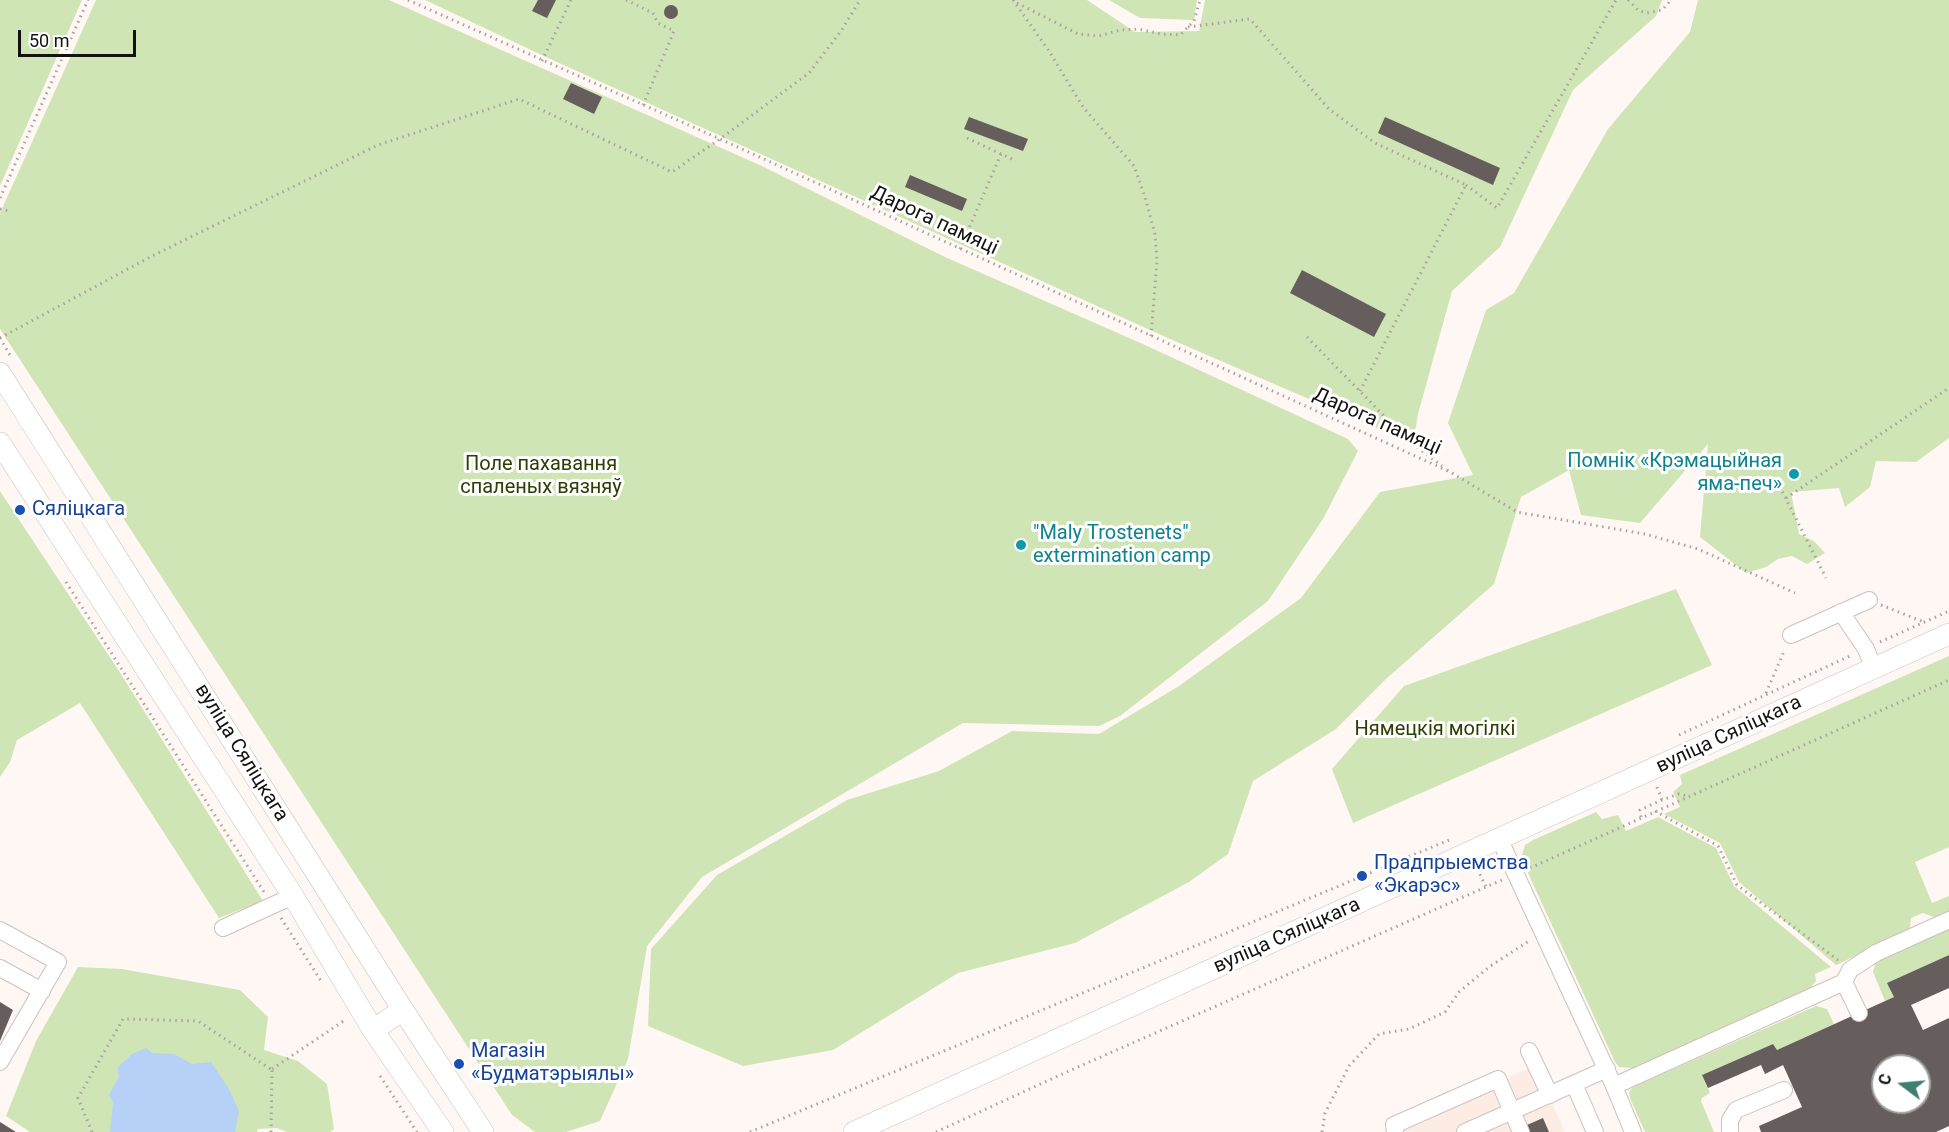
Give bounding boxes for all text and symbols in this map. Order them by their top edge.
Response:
scale bar [21,18,140,56]
text: 50 m [29,30,69,51]
street label: Дарога памяці [867,181,1001,261]
street label: Дарога памяці [1309,383,1445,461]
place label: Помнік «Крэмацыйная яма-печ» [1567,450,1782,497]
park label: Поле пахавання спаленых вязняў [460,453,622,500]
marker: Помнік «Крэмацыйная яма-печ» [1787,467,1801,481]
place label: Сяліцкага [32,498,125,522]
marker: Сяліцкага [13,503,27,517]
place label: "Maly Trostenets" extermination camp [1033,522,1211,569]
marker: "Maly Trostenets" extermination camp [1014,538,1028,552]
street label: вуліца Сяліцкага [189,680,293,826]
street label: вуліца Сяліцкага [1652,691,1806,779]
park label: Нямецкія могілкі [1355,718,1515,742]
place label: Прадпрыемства «Экарэс» [1374,852,1529,899]
marker: Прадпрыемства «Экарэс» [1355,869,1369,883]
street label: вуліца Сяліцкага [1210,893,1364,979]
place label: Магазін «Будматэрыялы» [471,1040,634,1087]
north arrow [1871,1054,1931,1114]
marker: Магазін «Будматэрыялы» [452,1057,466,1071]
text: С [1875,1072,1896,1087]

